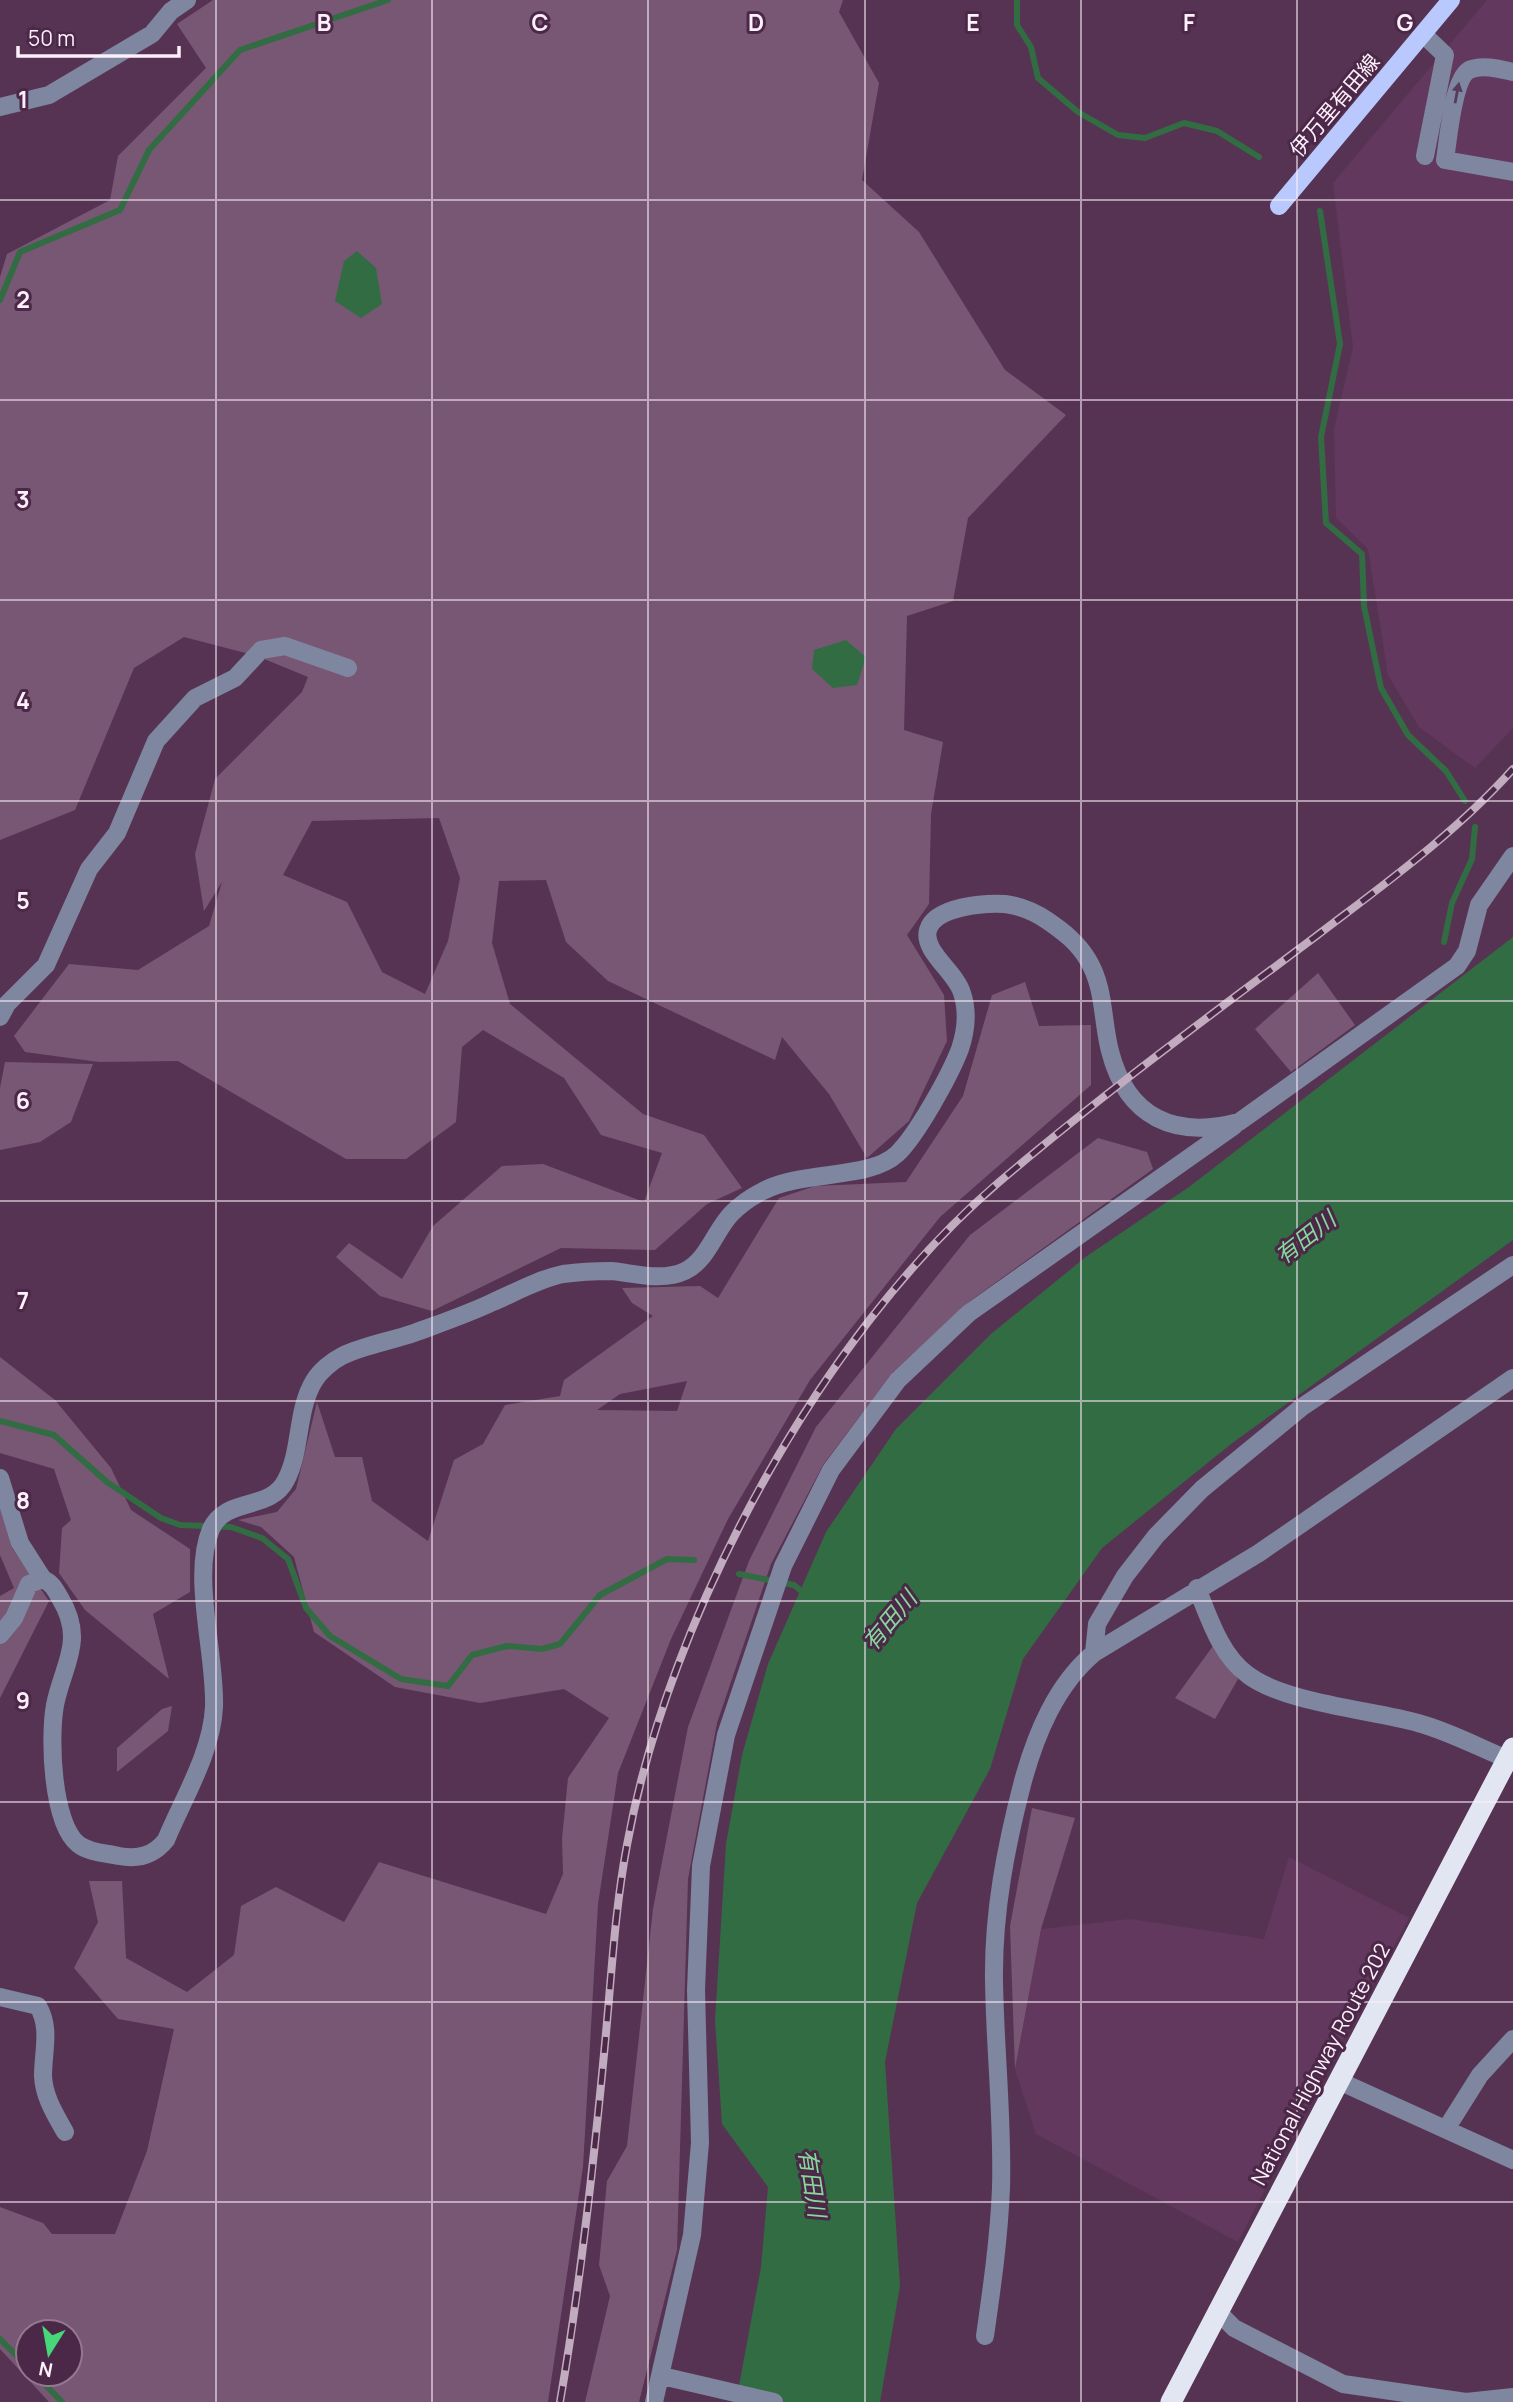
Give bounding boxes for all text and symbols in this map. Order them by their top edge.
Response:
text: B [317,6,331,38]
text: C [532,6,549,38]
text: D [748,6,764,38]
text: E [966,6,980,38]
text: F [1183,6,1195,38]
text: G [1397,6,1414,38]
scale bar [18,14,178,58]
text: 50 m [28,24,75,52]
street label: 伊万里有田線 [1283,48,1385,162]
one-way arrow [1452,82,1463,104]
text: 1 [18,83,28,115]
text: 2 [16,283,30,315]
text: 3 [16,483,30,515]
text: 4 [16,684,30,716]
text: 5 [16,884,30,916]
text: 6 [16,1084,30,1116]
water label: 有田川 [1268,1201,1344,1271]
text: 7 [17,1284,29,1316]
text: 8 [16,1484,30,1516]
water label: 有田川 [855,1581,925,1657]
text: 9 [16,1684,30,1716]
street label: National Highway Route 202 [1244,1938,1396,2190]
water label: 有田川 [792,2146,835,2223]
north arrow [14,2318,84,2388]
text: N [37,2356,55,2384]

